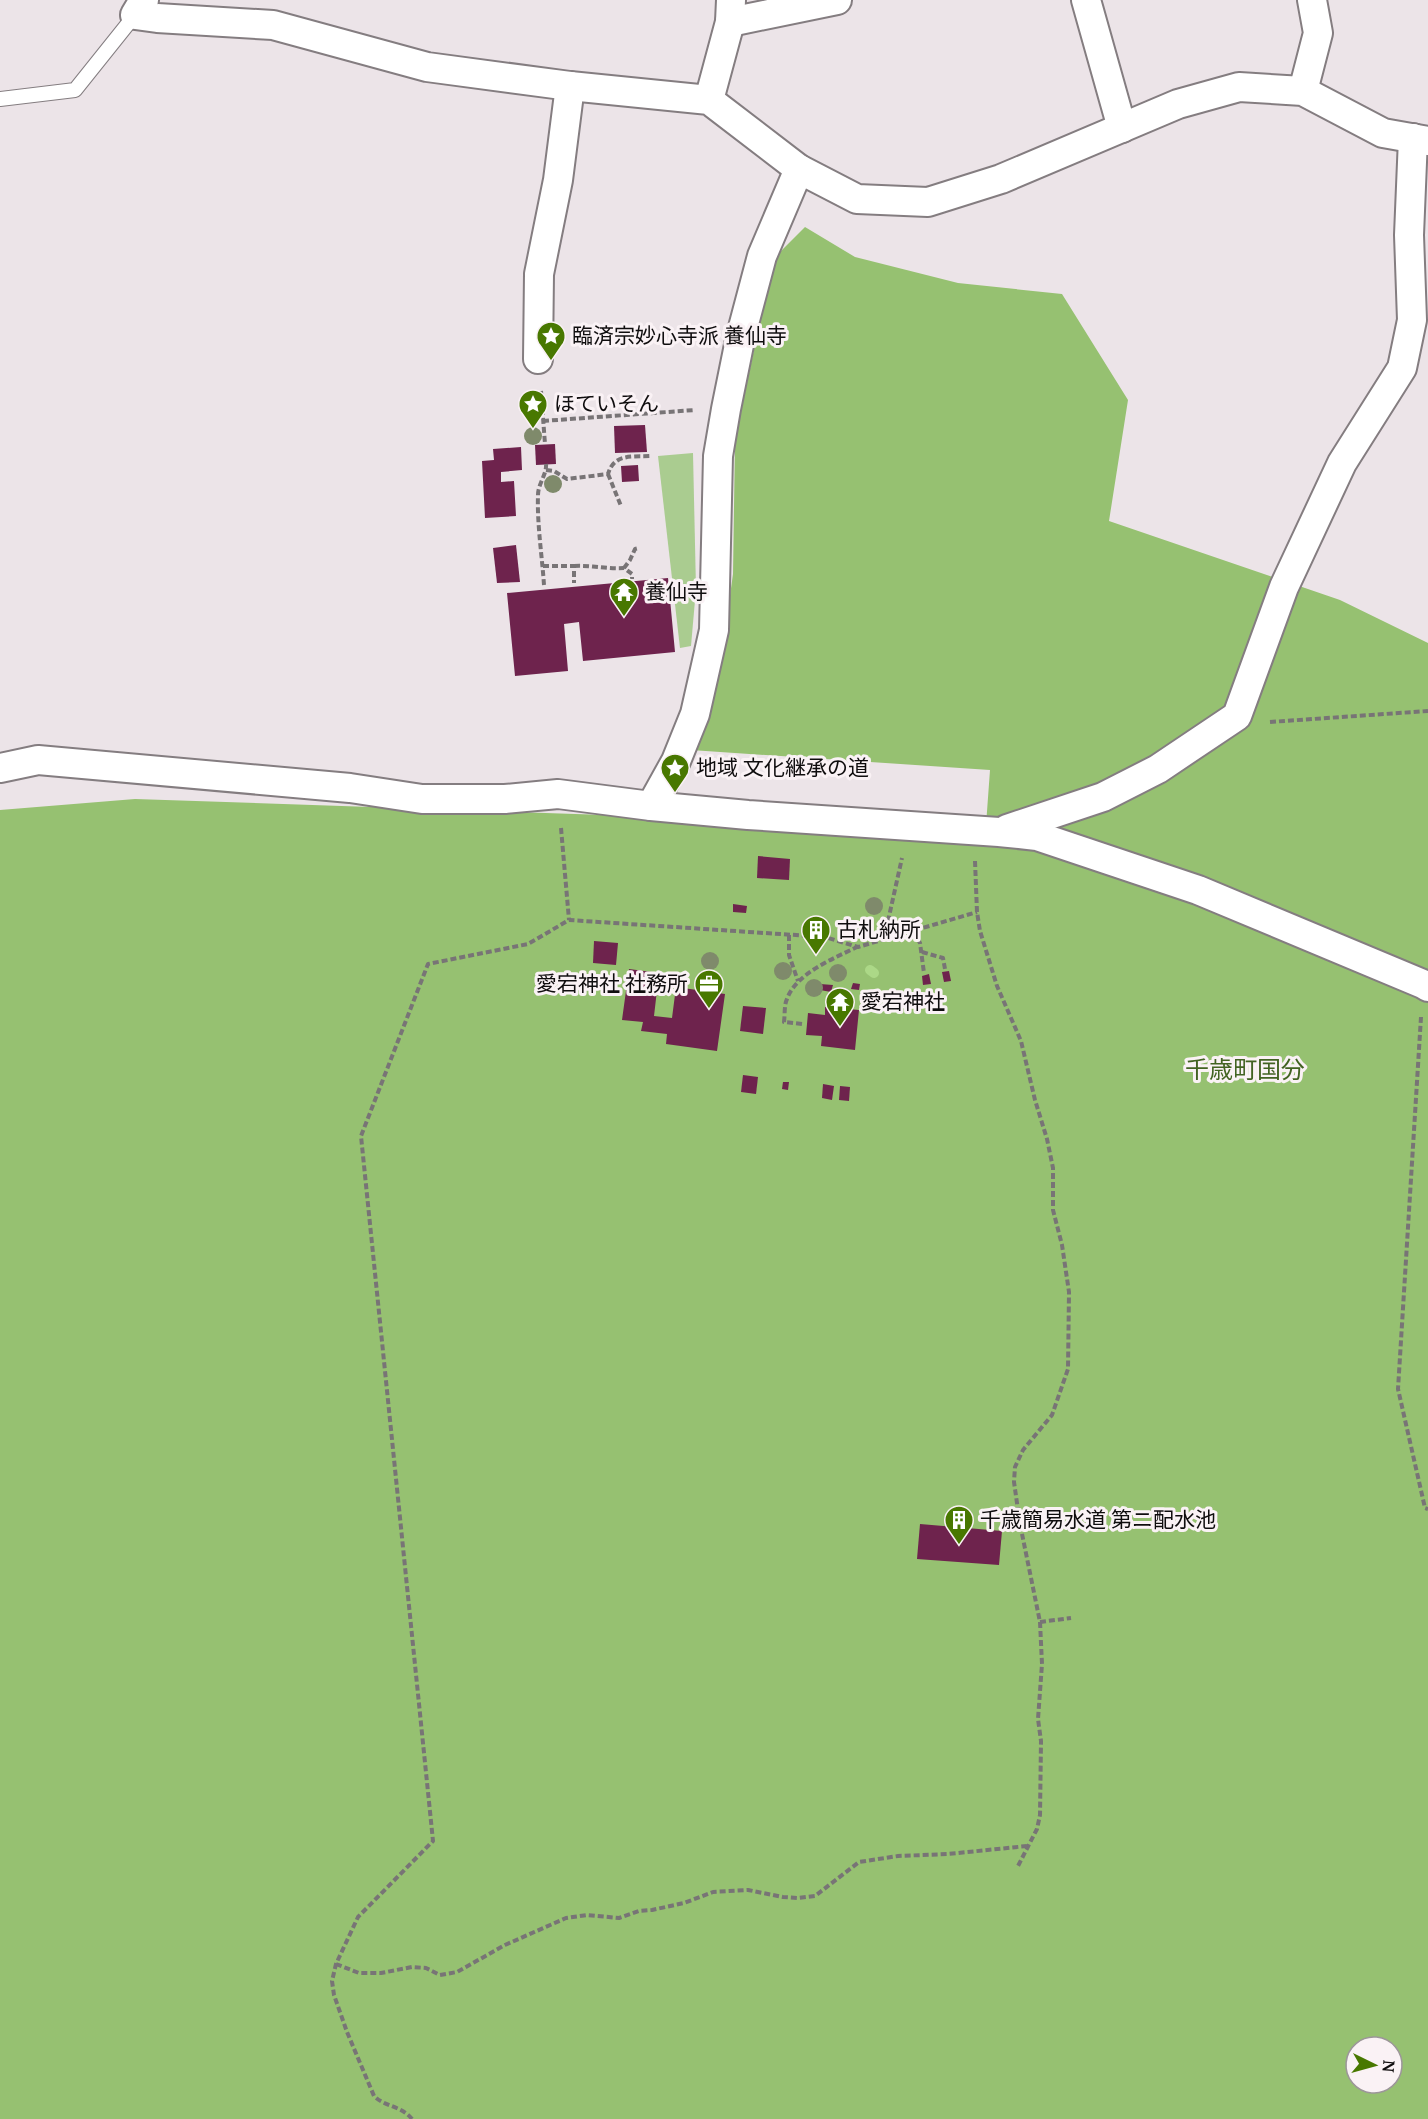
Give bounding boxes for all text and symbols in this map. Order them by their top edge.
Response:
place icon: 臨済宗妙心寺派 養仙寺 [535,320,567,362]
place label: 臨済宗妙心寺派 養仙寺 [572,321,787,349]
place icon: ほていそん [517,388,549,430]
place label: ほていそん [554,389,659,417]
temple icon: 養仙寺 [608,576,640,618]
place label: 養仙寺 [645,577,708,605]
place icon: 地域 文化継承の道 [659,752,691,794]
place label: 地域 文化継承の道 [696,753,869,781]
building icon: 古札納所 [800,914,832,956]
place label: 古札納所 [837,915,921,943]
office icon: 愛宕神社 社務所 [693,968,725,1010]
place label: 愛宕神社 社務所 [536,969,688,997]
temple icon: 愛宕神社 [824,986,856,1028]
place label: 愛宕神社 [861,987,945,1015]
district label: 千歳町国分 [1185,1053,1305,1085]
building icon: 千歳簡易水道 第ニ配水池 [943,1504,975,1546]
place label: 千歳簡易水道 第ニ配水池 [980,1505,1216,1533]
north arrow [1344,2035,1404,2095]
text: N [1377,2059,1400,2073]

